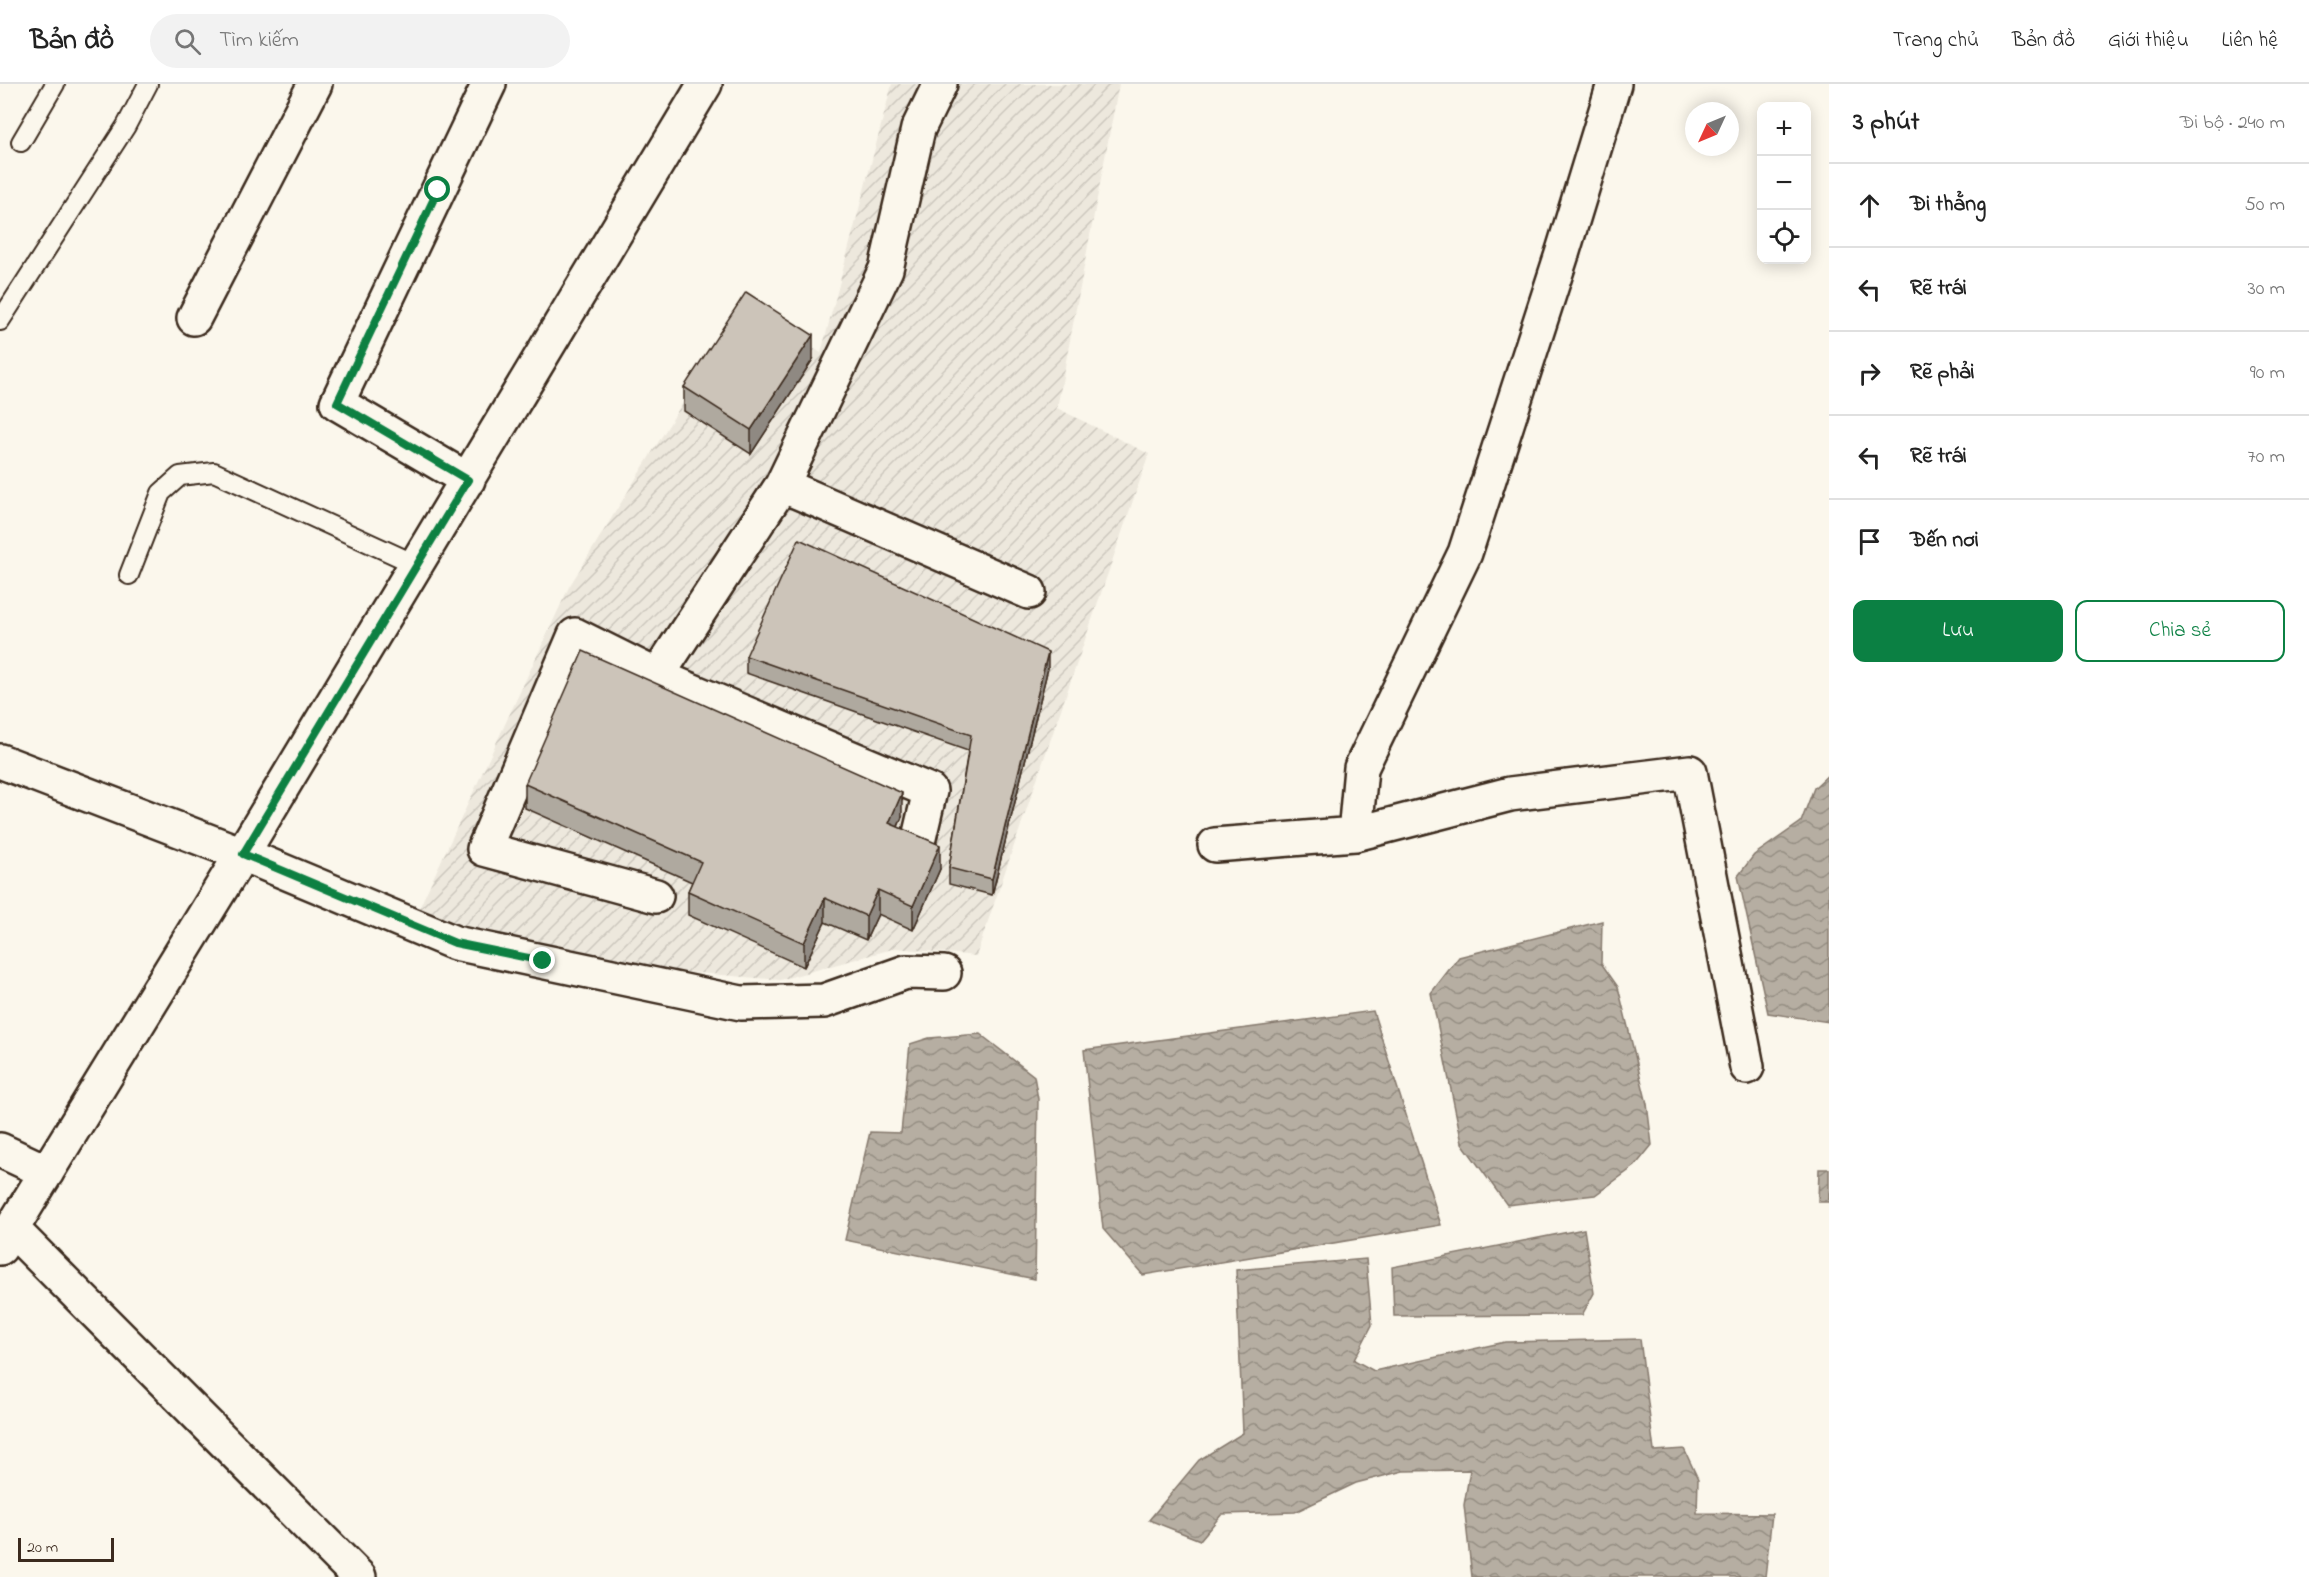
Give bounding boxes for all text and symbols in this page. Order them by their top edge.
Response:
search box [150,14,570,68]
text: Bản đồ [30,21,114,62]
icon: search [171,25,204,58]
text: Tìm kiếm [219,25,299,57]
text: Trang chủ [1893,26,1979,56]
text: Bản đồ [2012,26,2075,56]
text: Giới thiệu [2108,26,2189,56]
text: Liên hệ [2222,26,2279,56]
north arrow [1685,102,1739,156]
map controls [1757,102,1811,264]
button: + [1757,102,1811,156]
text: 3 phút [1853,104,1919,142]
text: Đi bộ · 240 m [2180,109,2285,138]
button: − [1757,156,1811,210]
route start [424,176,450,202]
icon: ahead [1853,189,1886,222]
text: Đi thẳng [1910,189,1986,221]
text: 50 m [2244,191,2285,220]
button: locate [1757,210,1811,264]
icon: left [1853,273,1886,306]
text: Rẽ trái [1910,273,1967,305]
text: 30 m [2248,275,2285,304]
icon: right [1853,357,1886,390]
text: Rẽ phải [1910,357,1974,389]
text: 90 m [2250,359,2285,388]
icon: left [1853,441,1886,474]
text: Rẽ trái [1910,441,1967,473]
text: 70 m [2248,443,2285,472]
icon: arrive [1853,525,1886,558]
text: Đến nơi [1910,525,1979,557]
button: Lưu [1853,600,2063,662]
button: Chia sẻ [2075,600,2285,662]
route end [529,947,555,973]
scale bar [18,1535,114,1562]
text: 20 m [27,1536,58,1560]

